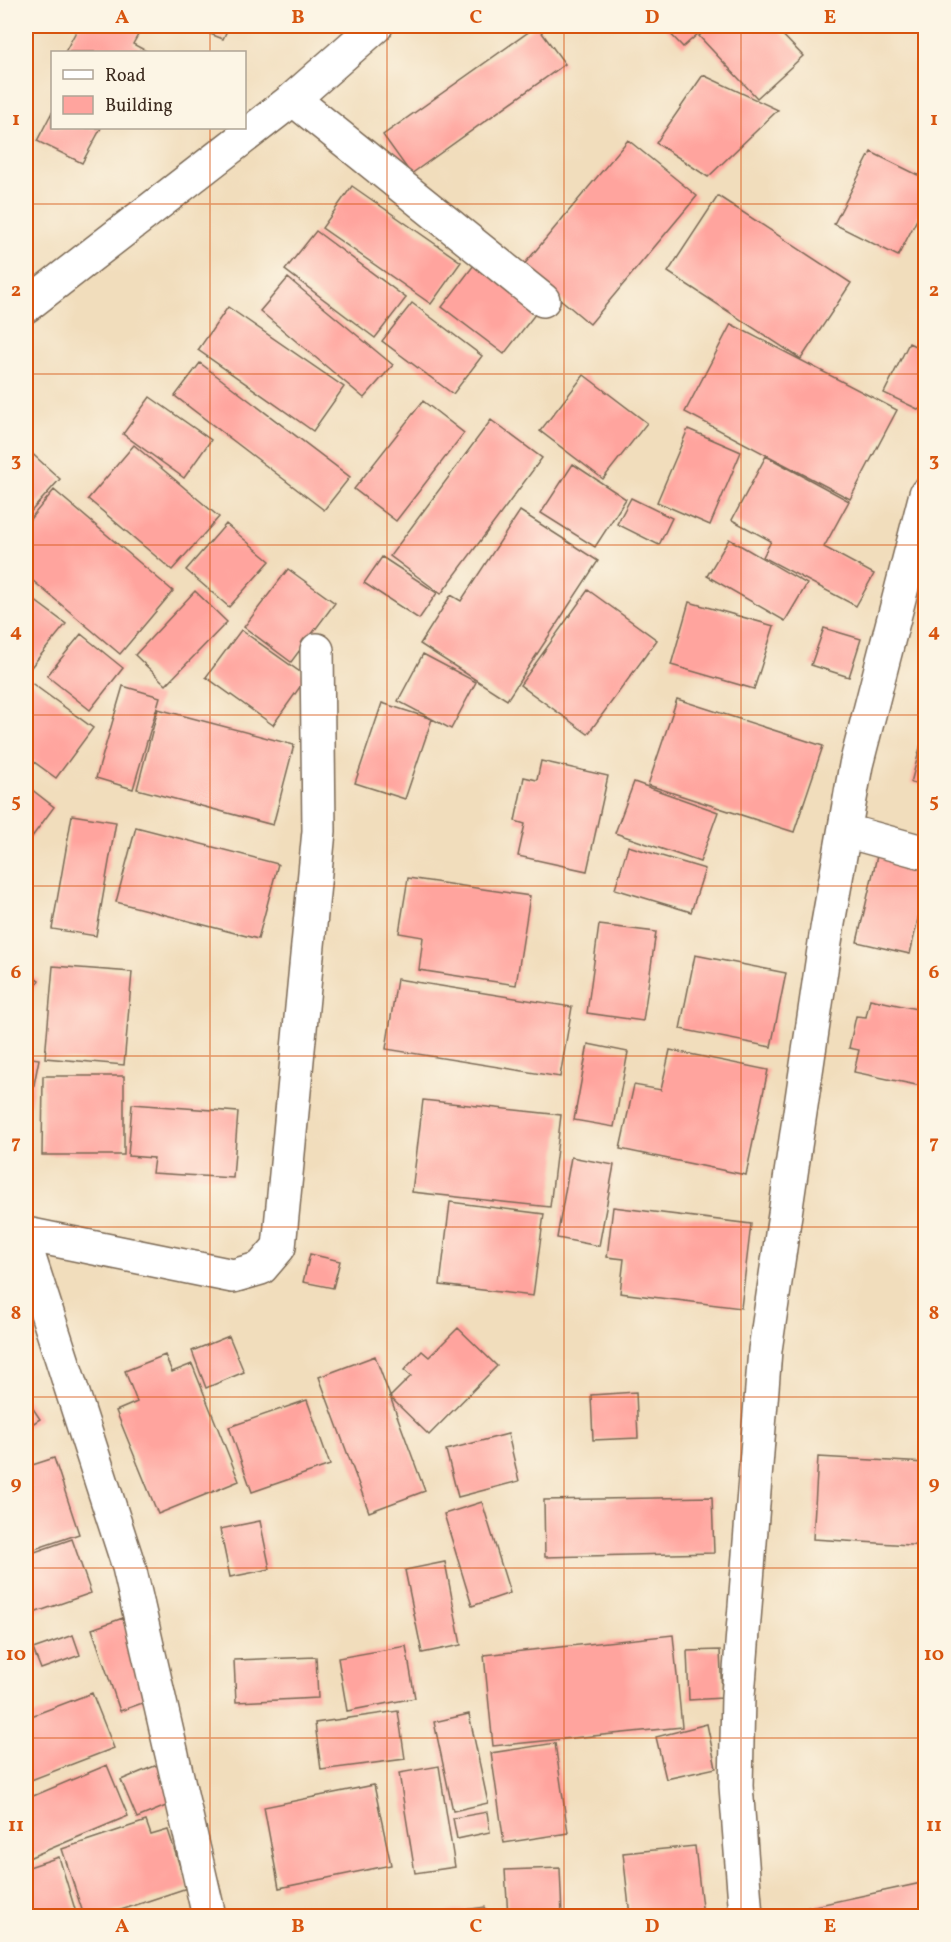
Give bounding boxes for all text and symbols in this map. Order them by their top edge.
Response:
text: A [115,4,129,32]
text: B [291,4,305,32]
text: C [470,4,483,32]
text: D [645,4,659,32]
text: E [824,4,836,32]
legend [51,51,246,129]
text: Road [105,64,146,89]
text: Building [105,94,173,119]
text: 1 [12,106,20,134]
text: 1 [930,106,938,134]
text: 2 [11,277,21,305]
text: 2 [929,277,939,305]
text: 3 [11,447,21,475]
text: 3 [929,447,939,475]
text: 4 [10,618,22,646]
text: 4 [928,618,940,646]
text: 5 [11,788,21,816]
text: 5 [929,788,939,816]
text: 6 [11,959,22,987]
text: 6 [929,959,940,987]
text: 7 [11,1129,21,1157]
text: 7 [929,1129,939,1157]
text: 8 [11,1300,21,1328]
text: 8 [929,1300,939,1328]
text: 9 [10,1470,22,1498]
text: 9 [928,1470,940,1498]
text: 10 [6,1641,26,1669]
text: 10 [924,1641,944,1669]
text: 11 [8,1812,24,1840]
text: 11 [926,1812,942,1840]
text: A [115,1913,129,1941]
text: B [291,1913,305,1941]
text: C [470,1913,483,1941]
text: D [645,1913,659,1941]
text: E [824,1913,836,1941]

